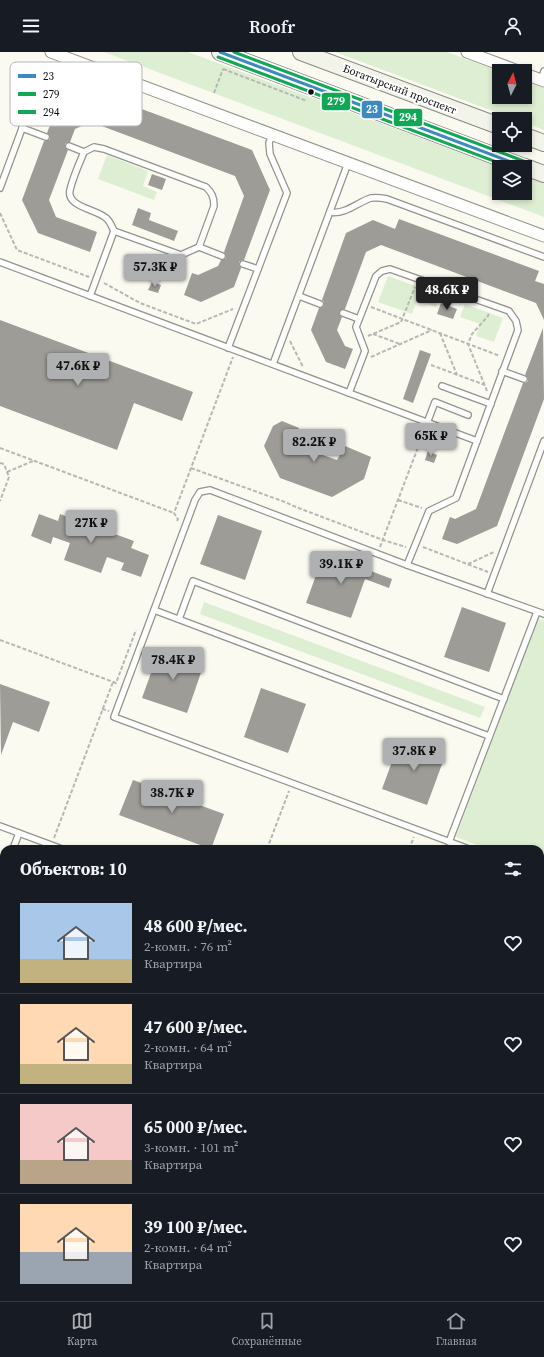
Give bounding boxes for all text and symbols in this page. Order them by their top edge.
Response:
text: Roofr [249,14,295,39]
icon: menu [20,15,42,37]
icon: person [502,15,524,37]
street label: Богатырский проспект [341,61,459,118]
legend [10,62,142,126]
north arrow [492,64,532,104]
map controls [492,64,532,200]
text: 23 [43,69,54,84]
text: 279 [43,87,60,102]
unlabelled marker [306,87,316,97]
line badge: 279 [321,92,351,111]
text: 279 [327,94,345,109]
line badge: 23 [361,100,383,119]
text: 23 [366,102,378,117]
text: 294 [43,105,60,120]
line badge: 294 [393,108,423,127]
text: 294 [399,110,417,125]
button: locate [492,112,532,152]
button: layers [492,160,532,200]
pin: 57.3K ₽ [118,254,192,288]
text: 57.3K ₽ [133,258,177,275]
pin: 48.6K ₽ [410,277,484,311]
text: 48.6K ₽ [425,281,469,298]
pin: 47.6K ₽ [41,353,115,387]
text: 47.6K ₽ [56,357,100,374]
pin: 65K ₽ [403,423,459,457]
text: 65K ₽ [415,427,447,444]
pin: 82.2K ₽ [277,429,351,463]
text: 82.2K ₽ [292,433,336,450]
pin: 27K ₽ [63,510,119,544]
text: 27K ₽ [75,514,107,531]
pin: 39.1K ₽ [304,551,378,585]
text: 39.1K ₽ [319,555,363,572]
pin: 78.4K ₽ [136,647,210,681]
text: 78.4K ₽ [151,651,195,668]
pin: 37.8K ₽ [377,738,451,772]
text: 37.8K ₽ [392,742,436,759]
pin: 38.7K ₽ [135,780,209,814]
text: 38.7K ₽ [150,784,194,801]
text: Объектов: 10 [20,857,127,881]
icon: filters [502,858,524,880]
text: 48 600 ₽/мес. [144,914,248,938]
icon: home [52,919,100,967]
icon: heart [502,932,524,954]
text: 2-комн. · 76 m² [144,938,232,955]
text: Квартира [144,955,202,972]
text: 47 600 ₽/мес. [144,1015,248,1039]
icon: home [52,1020,100,1068]
icon: heart [502,1033,524,1055]
text: 2-комн. · 64 m² [144,1039,232,1056]
text: Квартира [144,1056,202,1073]
text: 65 000 ₽/мес. [144,1115,248,1139]
icon: home [52,1120,100,1168]
icon: heart [502,1133,524,1155]
text: 3-комн. · 101 m² [144,1139,239,1156]
text: Квартира [144,1156,202,1173]
text: 39 100 ₽/мес. [144,1215,248,1239]
icon: home [52,1220,100,1268]
icon: heart [502,1233,524,1255]
text: 2-комн. · 64 m² [144,1239,232,1256]
text: Квартира [144,1256,202,1273]
tab: Карта [67,1310,97,1349]
tab: Сохранённые [231,1310,302,1349]
tab: Главная [436,1310,477,1349]

